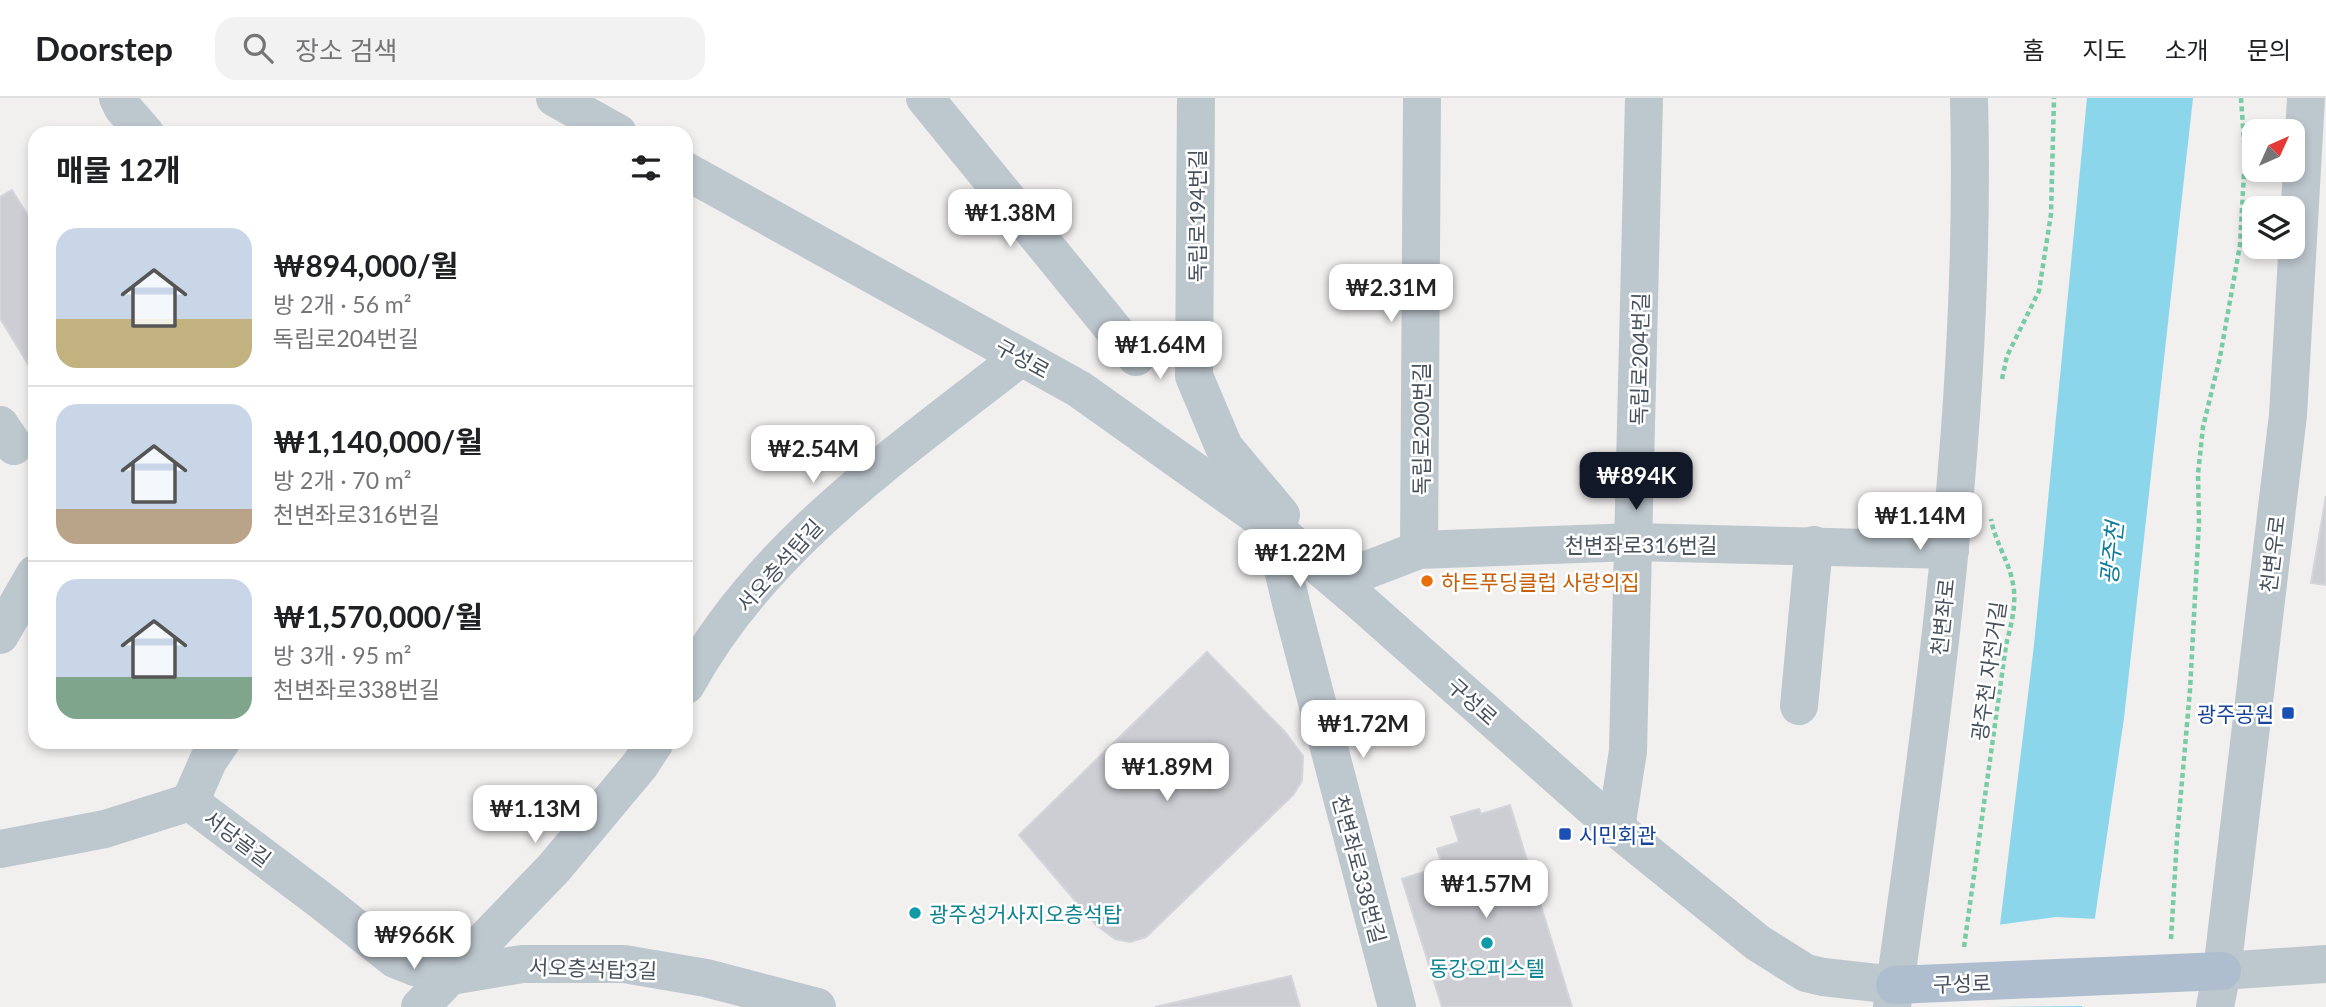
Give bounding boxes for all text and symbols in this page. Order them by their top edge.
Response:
search box [215,17,705,80]
text: Doorstep [35,28,173,68]
icon: search [239,29,277,67]
text: 장소 검색 [295,34,397,66]
text: 홈 [2022,35,2044,64]
text: 지도 [2082,35,2127,64]
text: 소개 [2165,35,2209,64]
text: 문의 [2247,35,2291,64]
north arrow [2242,119,2305,182]
map controls [2242,119,2305,259]
icon: filters [627,149,665,187]
street label: 독립로194번길 [1184,149,1209,283]
text: 매물 12개 [56,151,181,187]
pin: ₩1.38M [953,190,1067,249]
button: layers [2242,196,2305,259]
text: ₩1.38M [964,198,1056,226]
text: ₩894,000/월 [273,247,458,283]
icon: home [112,256,196,340]
pin: ₩2.31M [1334,264,1448,324]
text: ₩2.31M [1345,273,1437,301]
text: 방 2개 · 56 m² [273,290,411,318]
street label: 독립로204번길 [1625,292,1653,426]
pin: ₩1.64M [1103,322,1217,381]
text: 독립로204번길 [273,324,419,352]
text: ₩1.64M [1114,330,1206,358]
street label: 구성로 [992,333,1054,383]
street label: 독립로200번길 [1408,362,1433,496]
text: ₩1,140,000/월 [273,423,483,459]
pin: ₩2.54M [756,426,870,485]
icon: home [112,432,196,516]
text: ₩2.54M [767,434,859,462]
pin: ₩894K [1587,452,1685,512]
text: ₩894K [1596,461,1676,489]
text: 방 2개 · 70 m² [273,466,411,494]
pin: ₩1.14M [1863,492,1977,552]
text: 천변좌로316번길 [273,500,440,528]
text: ₩1.14M [1874,501,1966,529]
street label: 서오층석탑길 [731,514,827,616]
street label: 천변우로 [2255,514,2289,594]
water label: 광주천 [2094,517,2129,586]
pin: ₩1.22M [1243,530,1357,589]
street label: 천변좌로316번길 [1565,532,1717,557]
text: ₩1.22M [1254,538,1346,566]
place label: 하트푸딩클럽 사랑의집 [1441,569,1640,594]
marker: 하트푸딩클럽 사랑의집 [1419,573,1435,589]
street label: 천변좌로 [1926,577,1958,657]
text: ₩1,570,000/월 [273,598,483,634]
street label: 광주천 자전거길 [1966,600,2010,742]
icon: home [112,607,196,691]
text: 방 3개 · 95 m² [273,641,411,669]
street label: 구성로 [1443,672,1503,730]
text: 천변좌로338번길 [273,675,440,703]
pin: ₩1.72M [1306,700,1420,760]
place label: 광주공원 [2197,701,2274,726]
marker: 광주공원 [2280,705,2296,721]
text: ₩1.72M [1317,709,1409,737]
pin: ₩1.89M [1110,744,1224,803]
text: ₩1.89M [1121,752,1213,780]
pin: ₩1.13M [478,786,592,845]
street label: 천변좌로338번길 [1328,792,1392,946]
text: ₩1.13M [489,794,581,822]
street label: 서당골길 [200,805,276,871]
place label: 시민회관 [1579,822,1656,847]
marker: 시민회관 [1557,826,1573,842]
pin: ₩1.57M [1429,860,1543,920]
text: ₩1.57M [1440,869,1532,897]
place label: 광주성거사지오층석탑 [929,901,1122,926]
marker: 광주성거사지오층석탑 [907,905,923,921]
pin: ₩966K [365,912,463,971]
text: ₩966K [374,920,454,948]
marker: 동강오피스텔 [1479,935,1495,951]
street label: 서오층석탑3길 [529,953,657,983]
place label: 동강오피스텔 [1429,955,1545,980]
street label: 구성로 [1933,969,1991,997]

